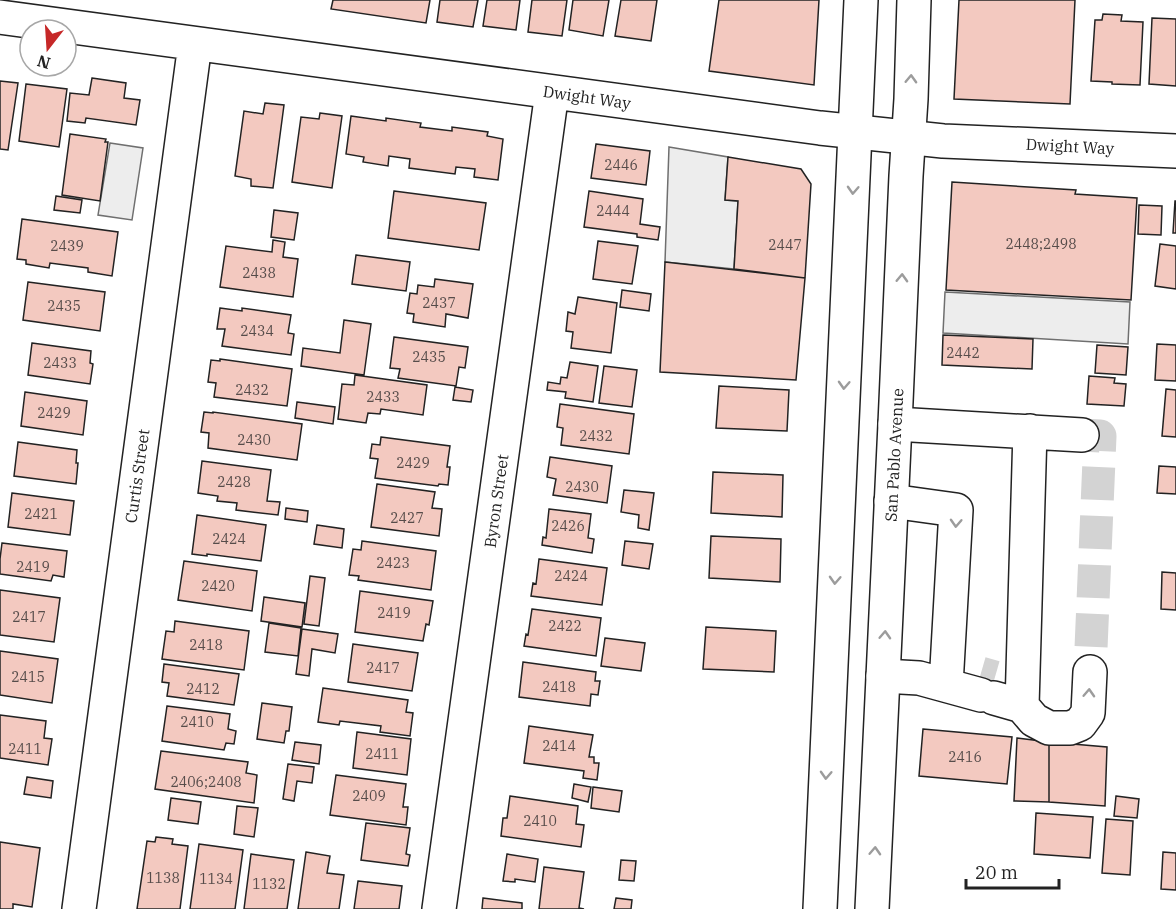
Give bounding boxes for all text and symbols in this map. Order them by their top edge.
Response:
north arrow [18,18,78,78]
text: N [35,51,53,74]
one-way arrow [905,74,918,83]
street label: Dwight Way [542,81,633,113]
street label: Dwight Way [1025,134,1115,158]
house number: 2446 [604,156,638,174]
one-way arrow [847,186,860,195]
house number: 2444 [596,202,630,220]
house number: 2448;2498 [1005,235,1077,253]
house number: 2447 [768,236,802,254]
house number: 2439 [50,237,84,255]
house number: 2438 [242,264,276,282]
one-way arrow [895,273,908,282]
house number: 2437 [422,294,456,312]
house number: 2435 [47,297,81,315]
house number: 2434 [240,322,274,340]
house number: 2442 [946,344,980,362]
house number: 2435 [412,348,446,366]
house number: 2433 [43,354,77,372]
house number: 2432 [235,381,269,399]
one-way arrow [838,381,851,390]
house number: 2433 [366,388,400,406]
street label: San Pablo Avenue [881,388,907,522]
house number: 2429 [37,404,71,422]
street label: Curtis Street [121,427,154,524]
house number: 2432 [579,427,613,445]
house number: 2430 [237,431,271,449]
street label: Byron Street [480,453,513,549]
house number: 2429 [396,454,430,472]
house number: 2428 [217,473,251,491]
house number: 2430 [565,478,599,496]
house number: 2421 [24,505,58,523]
house number: 2427 [390,509,424,527]
house number: 2426 [551,517,585,535]
one-way arrow [949,519,962,528]
house number: 2424 [212,530,246,548]
house number: 2423 [376,554,410,572]
house number: 2419 [16,558,50,576]
house number: 2424 [554,567,588,585]
one-way arrow [828,575,841,584]
house number: 2420 [201,577,235,595]
house number: 2419 [377,604,411,622]
house number: 2417 [12,608,46,626]
house number: 2422 [548,617,582,635]
one-way arrow [878,630,891,639]
house number: 2418 [189,636,223,654]
house number: 2417 [366,659,400,677]
house number: 2415 [11,668,45,686]
house number: 2418 [542,678,576,696]
house number: 2412 [186,680,220,698]
one-way arrow [1083,689,1096,698]
house number: 2410 [180,713,214,731]
house number: 2414 [542,737,576,755]
house number: 2411 [8,740,42,758]
house number: 2411 [365,745,399,763]
house number: 2416 [948,748,982,766]
one-way arrow [819,770,832,779]
house number: 2406;2408 [170,773,242,791]
house number: 2409 [352,787,386,805]
house number: 2410 [523,812,557,830]
one-way arrow [868,846,881,855]
scale bar [966,852,1059,890]
text: 20 m [975,861,1018,884]
house number: 1138 [146,869,180,887]
house number: 1134 [199,870,233,888]
house number: 1132 [252,875,286,893]

